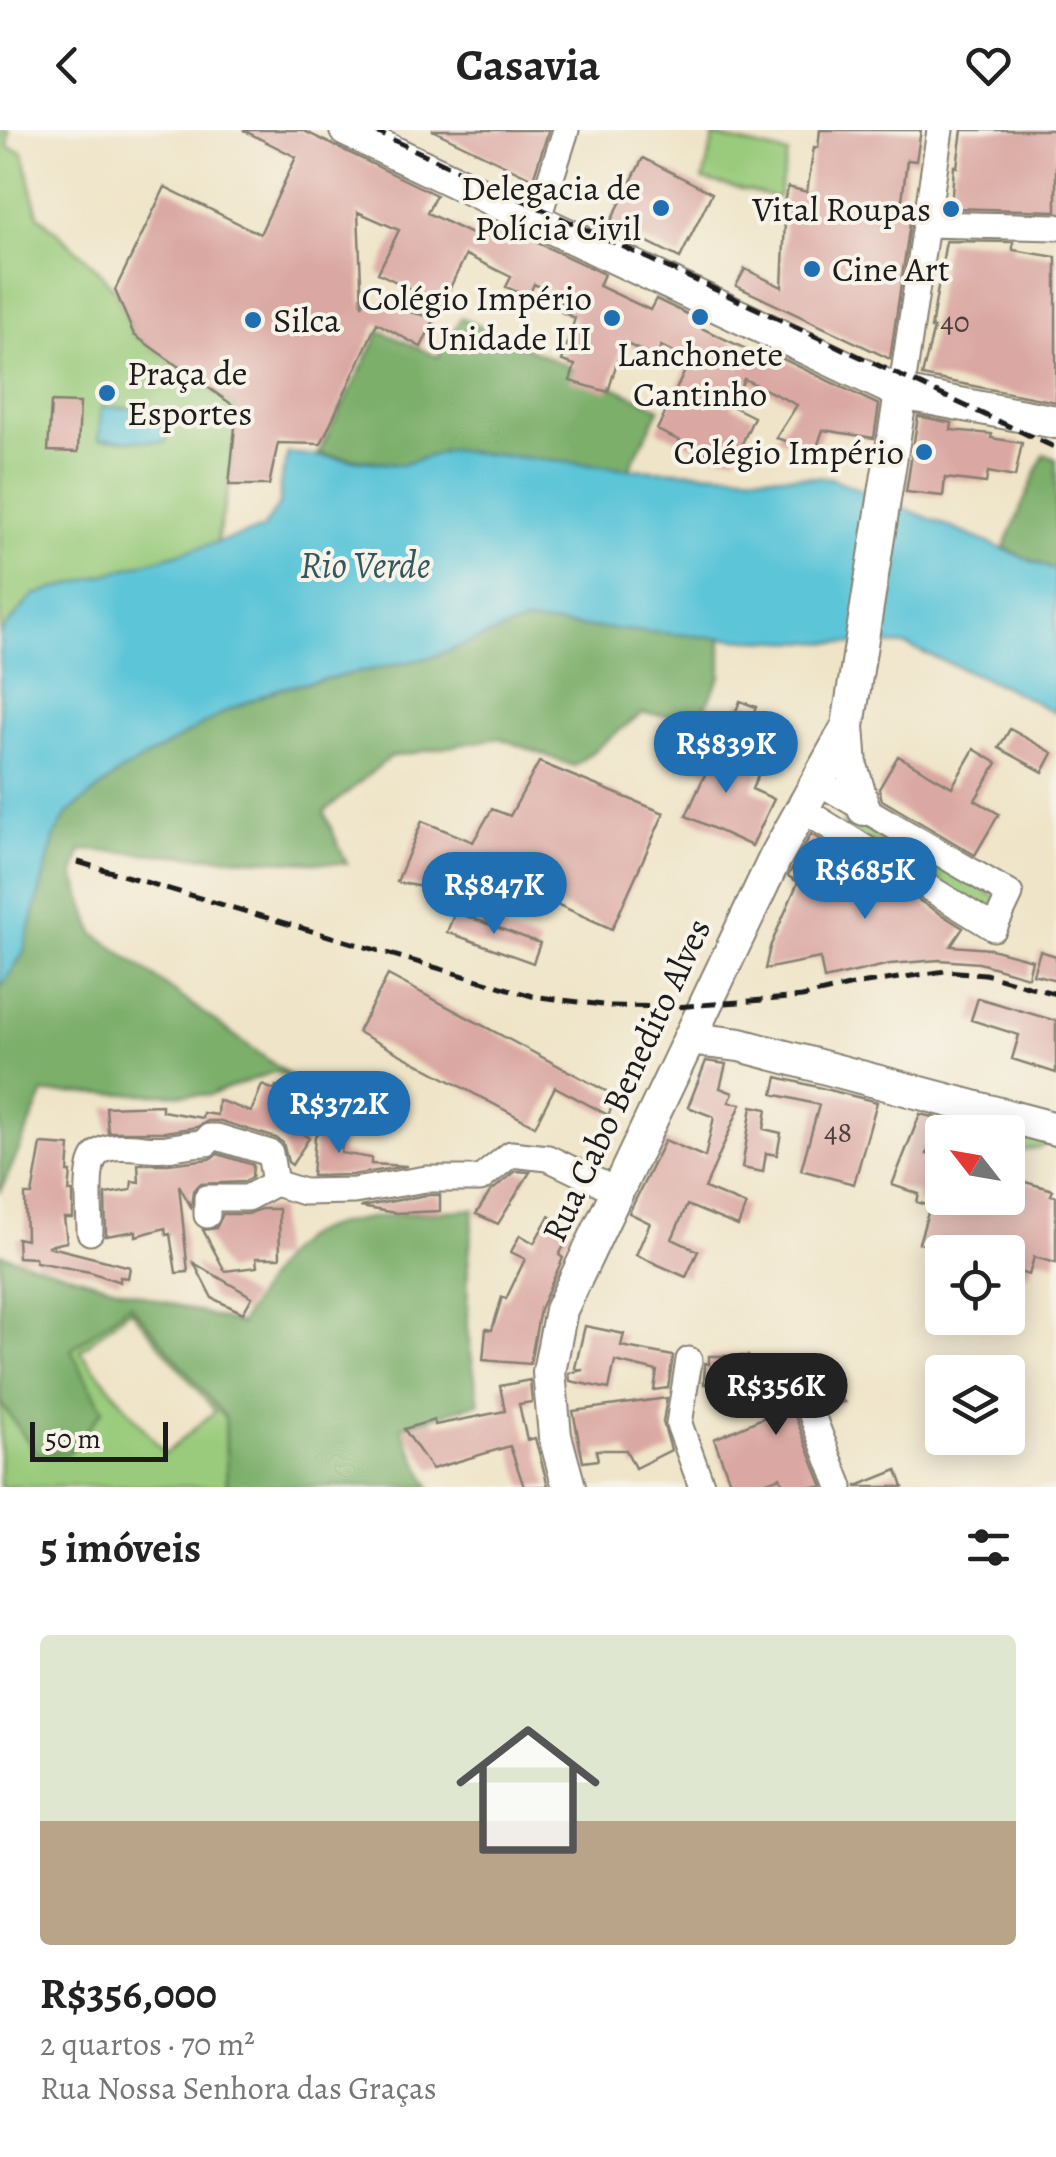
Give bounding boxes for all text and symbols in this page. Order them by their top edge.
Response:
text: Casavia [456,34,600,96]
icon: back [40,38,95,93]
icon: heart [961,38,1016,93]
place label: Delegacia de Polícia Civil [461,164,641,252]
place label: Vital Roupas [751,185,931,233]
marker: Delegacia de Polícia Civil [650,197,672,219]
marker: Vital Roupas [940,198,962,220]
place label: Cine Art [832,245,950,293]
marker: Cine Art [801,258,823,280]
place label: Colégio Império Unidade III [361,274,592,362]
place label: Silca [273,296,341,344]
house number: 40 [940,302,970,342]
marker: Lanchonete Cantinho [689,306,711,328]
marker: Colégio Império Unidade III [601,307,623,329]
marker: Silca [242,309,264,331]
place label: Lanchonete Cantinho [617,330,783,418]
place label: Praça de Esportes [127,349,252,437]
marker: Praça de Esportes [96,382,118,404]
place label: Colégio Império [673,428,904,476]
marker: Colégio Império [913,441,935,463]
water label: Rio Verde [300,539,430,591]
pin: R$839K [645,711,807,796]
text: R$839K [676,721,776,765]
pin: R$685K [784,837,946,922]
text: R$685K [815,847,915,891]
pin: R$847K [413,852,575,937]
text: R$847K [444,862,544,906]
street label: Rua Cabo Benedito Alves [530,911,722,1249]
pin: R$372K [258,1071,420,1156]
text: R$372K [289,1081,389,1125]
house number: 48 [824,1112,852,1152]
north arrow [925,1115,1025,1215]
map controls [925,1115,1025,1455]
button: locate [925,1235,1025,1335]
pin: R$356K [695,1353,857,1438]
button: layers [925,1355,1025,1455]
text: R$356K [727,1363,825,1407]
scale bar [30,1417,168,1462]
text: 50 m [45,1420,101,1458]
text: 5 imóveis [40,1519,201,1576]
icon: filters [961,1520,1016,1575]
icon: home [438,1700,618,1880]
text: R$356,000 [40,1965,217,2022]
text: 2 quartos · 70 m² [40,2022,255,2066]
text: Rua Nossa Senhora das Graças [40,2066,437,2110]

